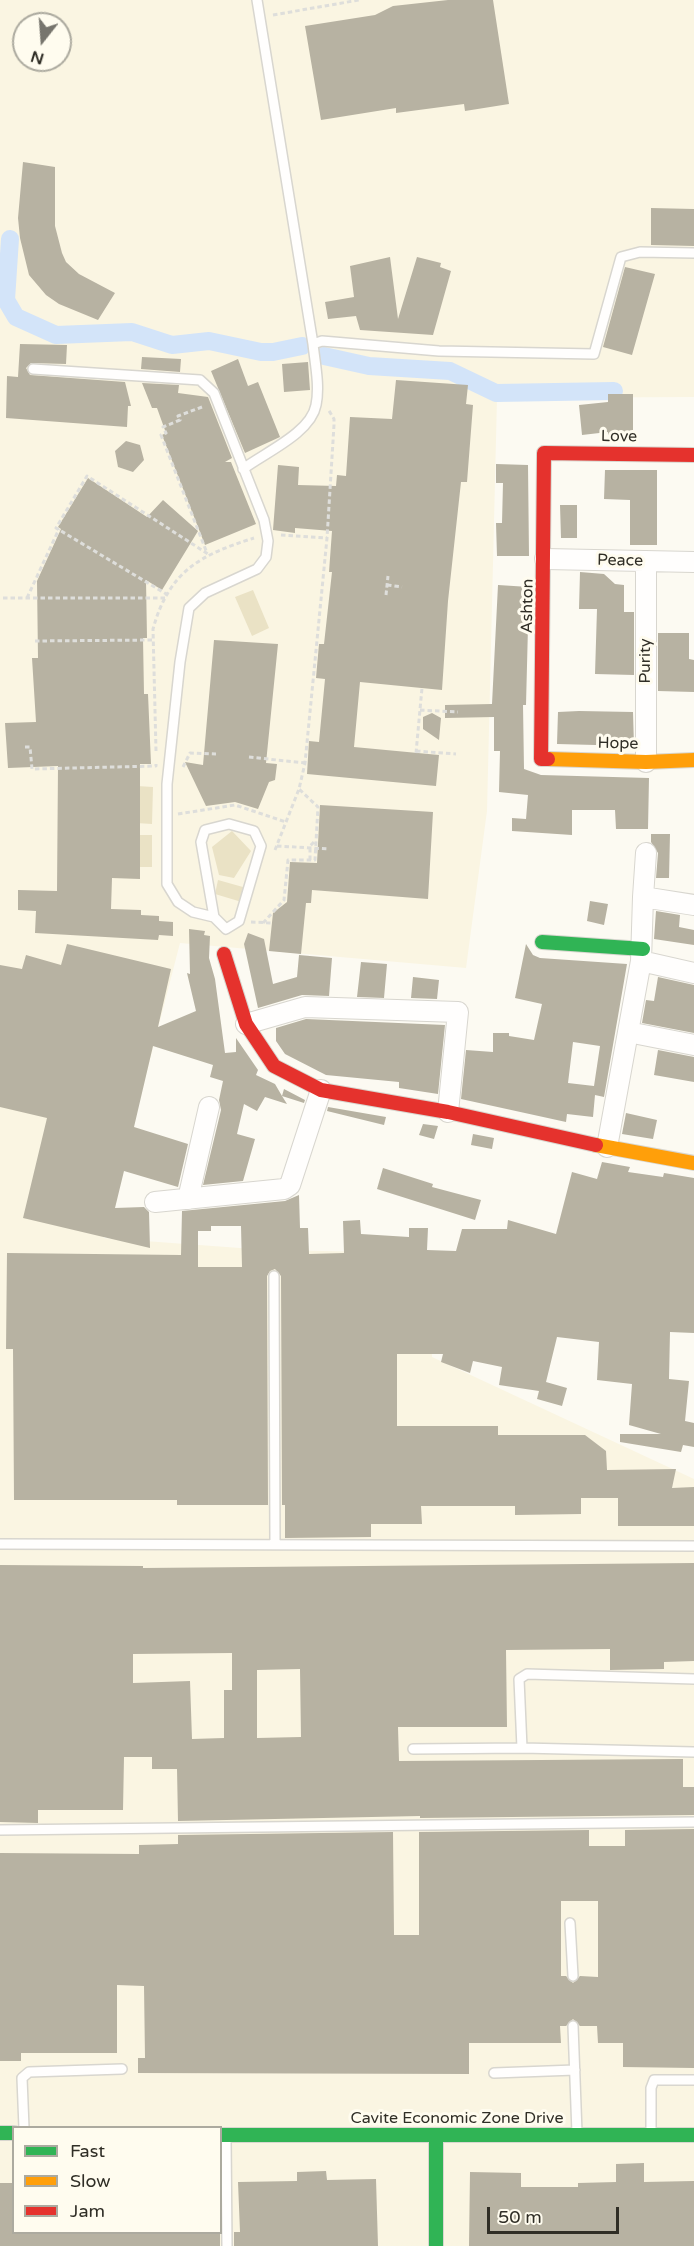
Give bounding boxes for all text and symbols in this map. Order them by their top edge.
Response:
north arrow [12,12,72,72]
text: N [28,46,46,69]
street label: Love [601,427,637,447]
street label: Peace [597,551,643,571]
street label: Ashton [518,579,538,633]
street label: Purity [636,638,656,684]
street label: Hope [597,734,639,754]
street label: Cavite Economic Zone Drive [351,2109,563,2129]
legend [12,2126,222,2234]
text: Fast [70,2140,105,2162]
text: Slow [70,2170,111,2192]
scale bar [490,2195,622,2233]
text: Jam [70,2200,105,2222]
text: 50 m [498,2206,542,2228]

